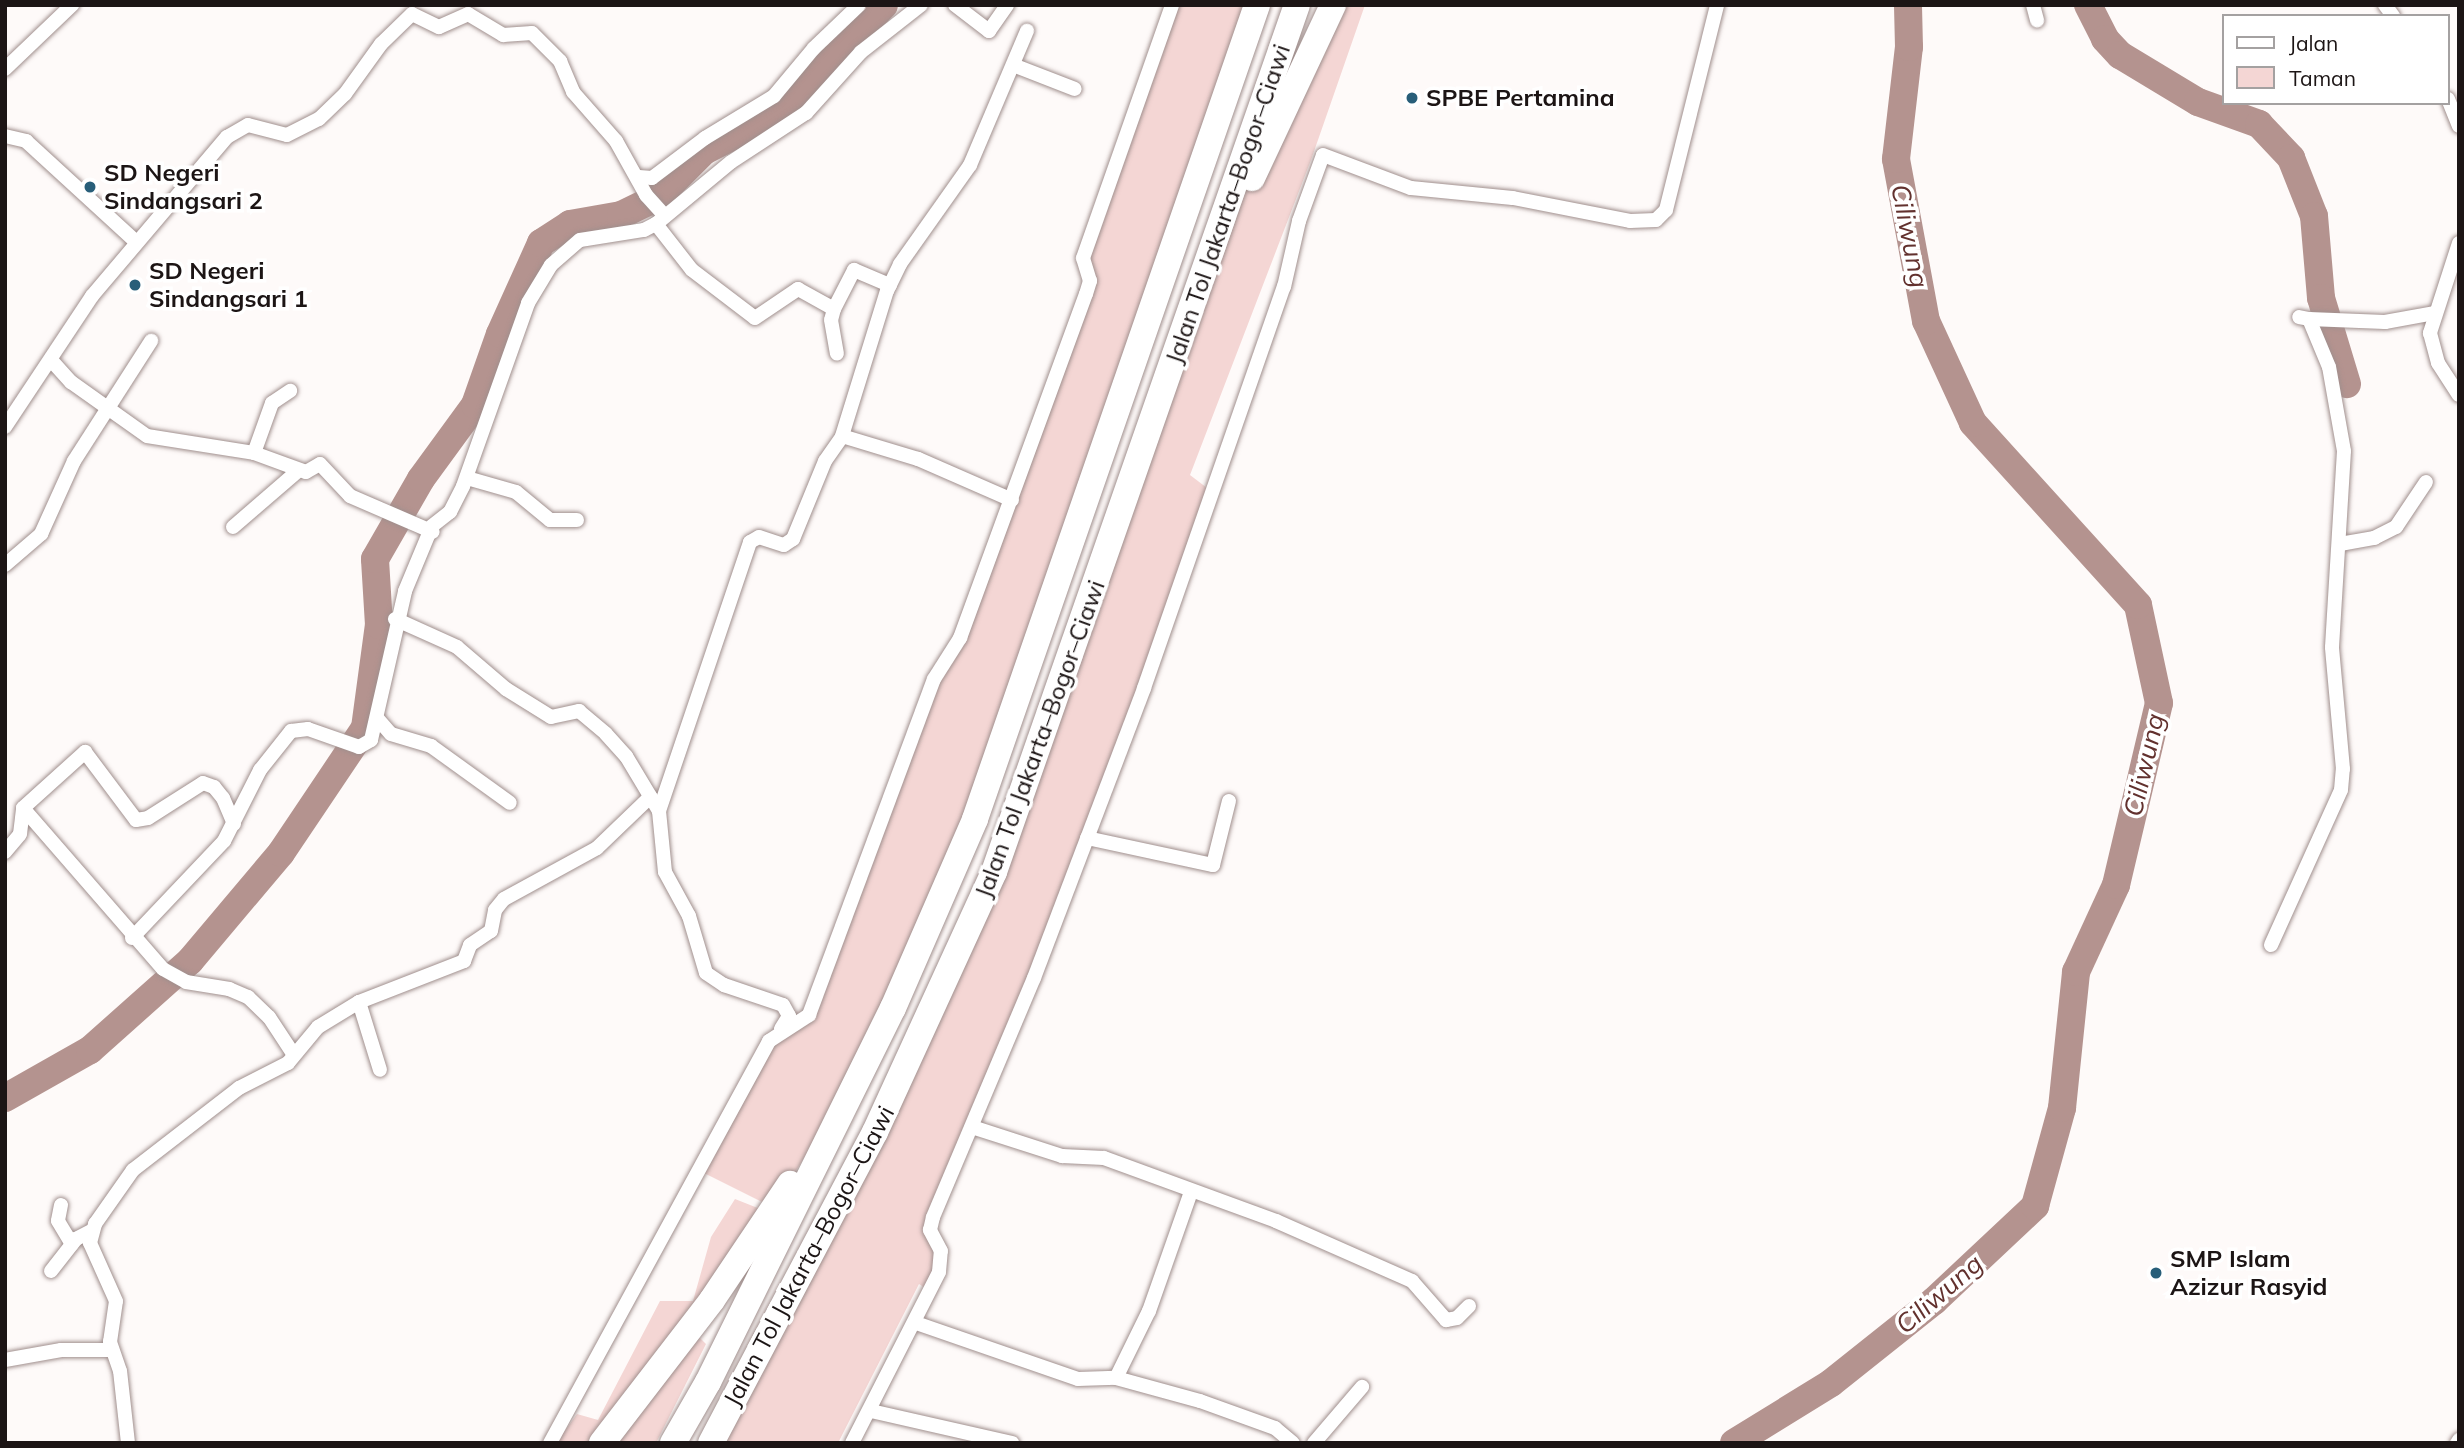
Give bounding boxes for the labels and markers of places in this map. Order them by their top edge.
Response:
place label: SPBE Pertamina [1426,84,1615,112]
marker: SPBE Pertamina [1404,90,1420,106]
place label: SD Negeri Sindangsari 2 [104,159,263,215]
marker: SD Negeri Sindangsari 2 [82,179,98,195]
place label: SD Negeri Sindangsari 1 [149,257,308,313]
marker: SD Negeri Sindangsari 1 [127,277,143,293]
place label: SMP Islam Azizur Rasyid [2170,1245,2327,1301]
marker: SMP Islam Azizur Rasyid [2148,1265,2164,1281]

